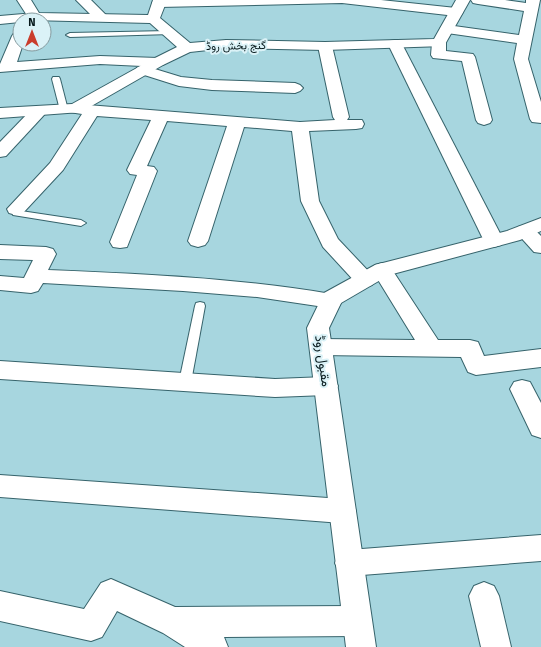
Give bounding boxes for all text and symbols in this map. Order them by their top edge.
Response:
north arrow [12,12,52,52]
text: N [28,16,36,29]
street label: گنج بخش روڈ [206,39,266,54]
street label: مقبول روڈ [311,334,334,388]

